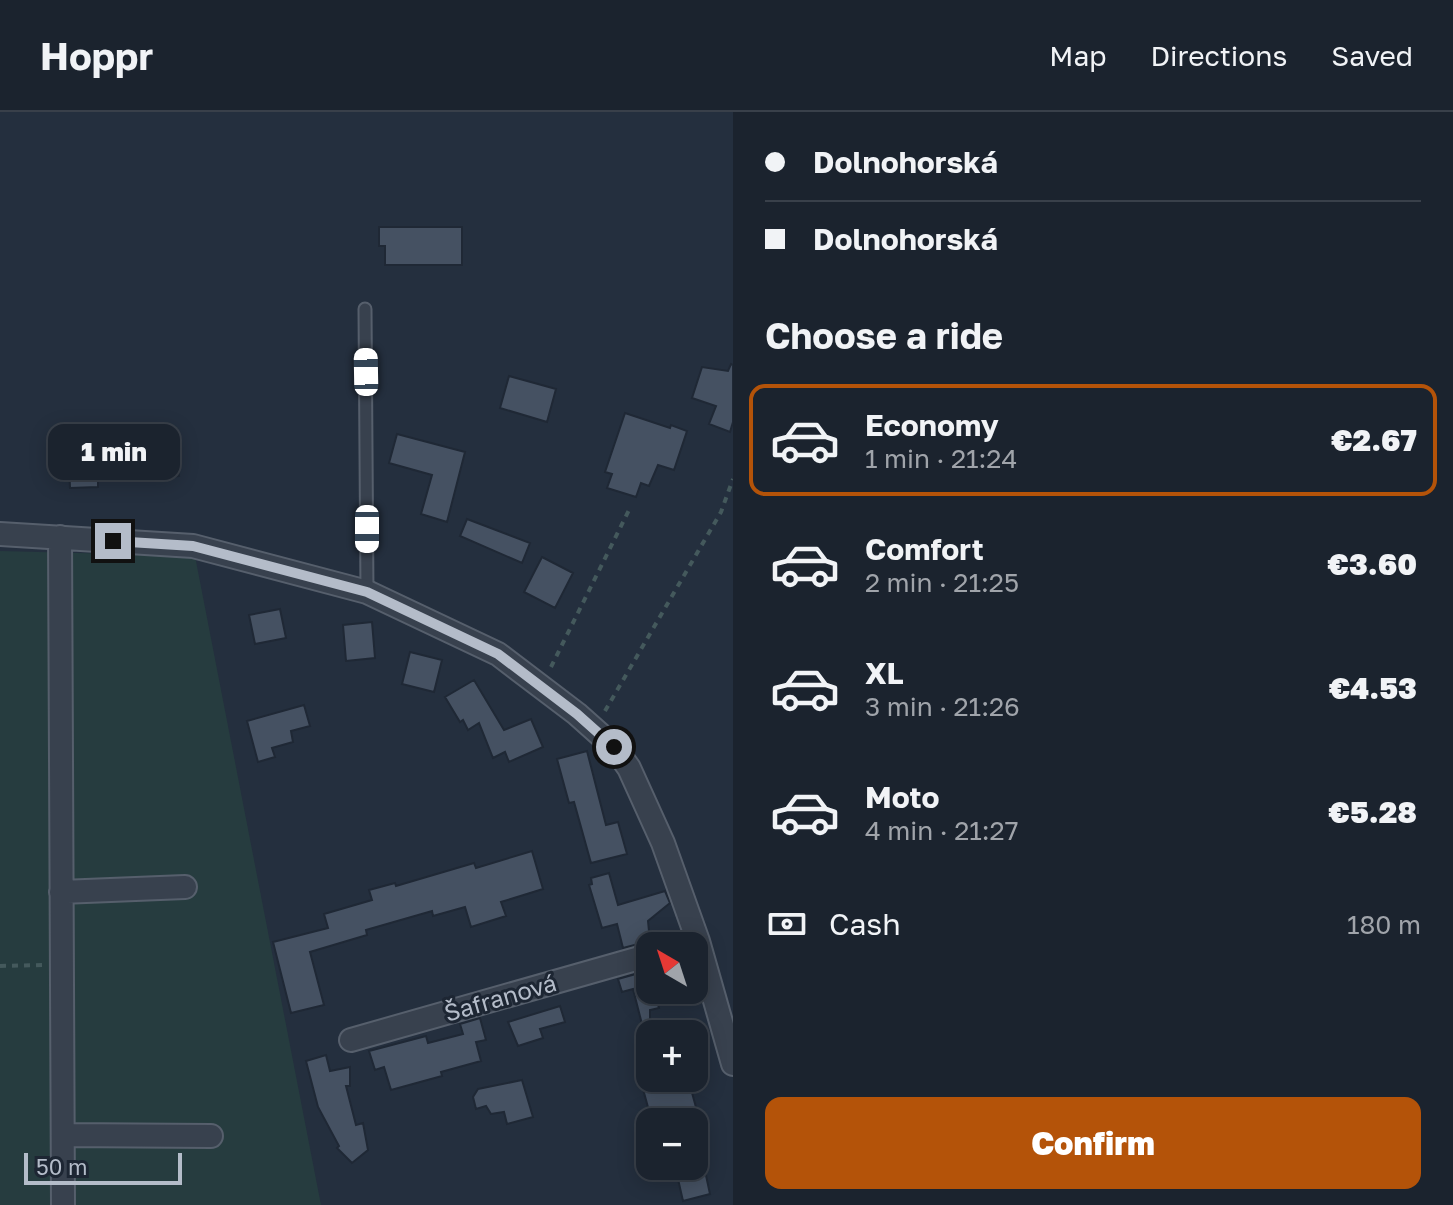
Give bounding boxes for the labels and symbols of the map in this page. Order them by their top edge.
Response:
car [354,348,378,396]
callout: 1 min [47,425,179,481]
car [355,505,379,553]
route end [95,523,131,559]
route start [596,729,632,765]
north arrow [636,932,708,1004]
street label: Šafranová [441,967,559,1027]
scale bar [24,1149,182,1185]

